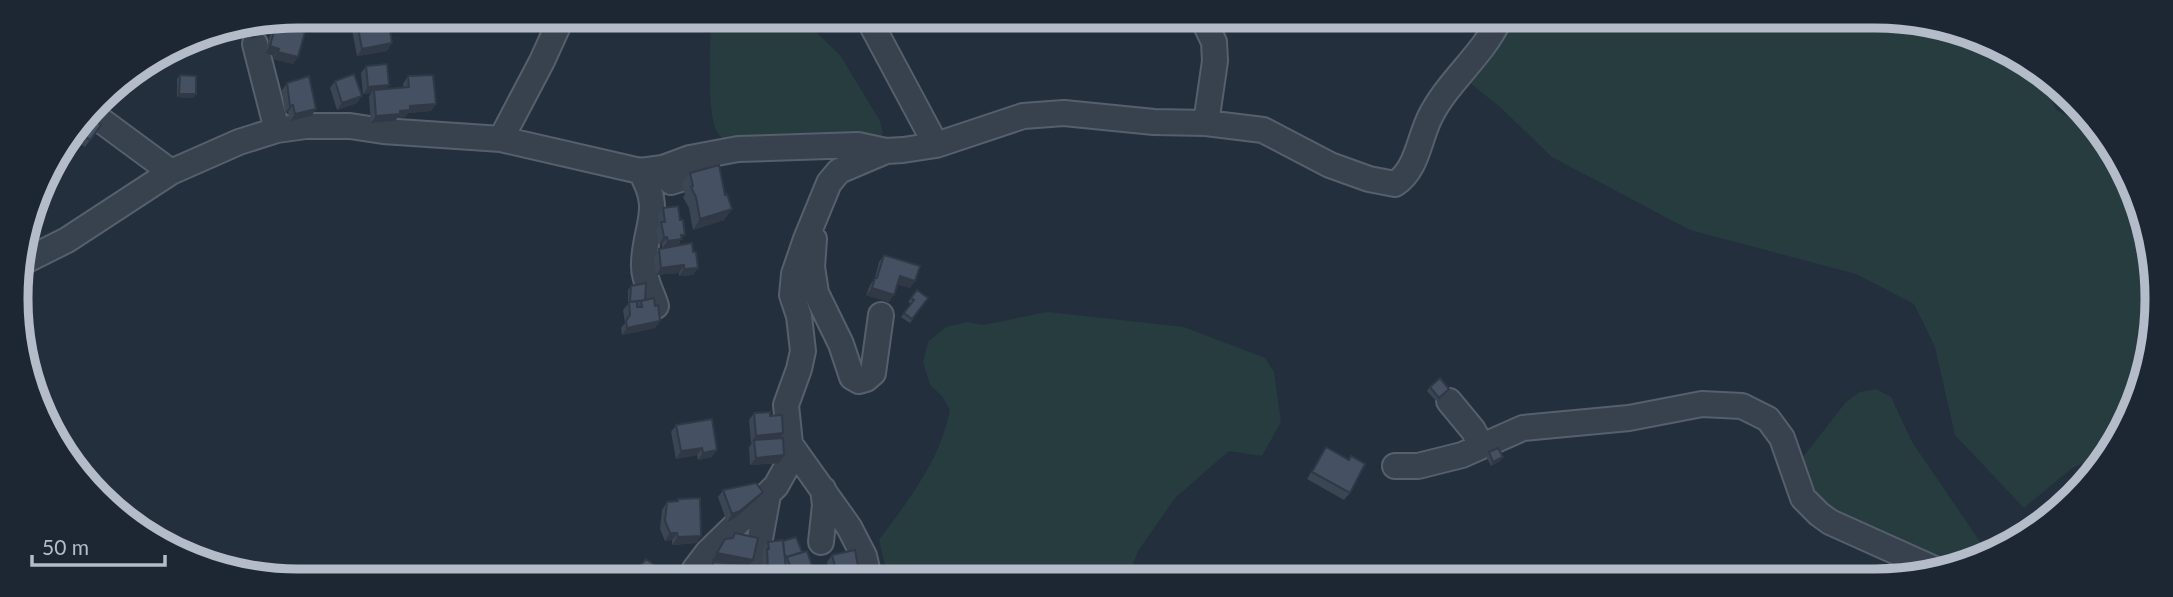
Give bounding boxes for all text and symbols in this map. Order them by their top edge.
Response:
scale bar [32,524,164,568]
text: 50 m [42,534,89,559]

